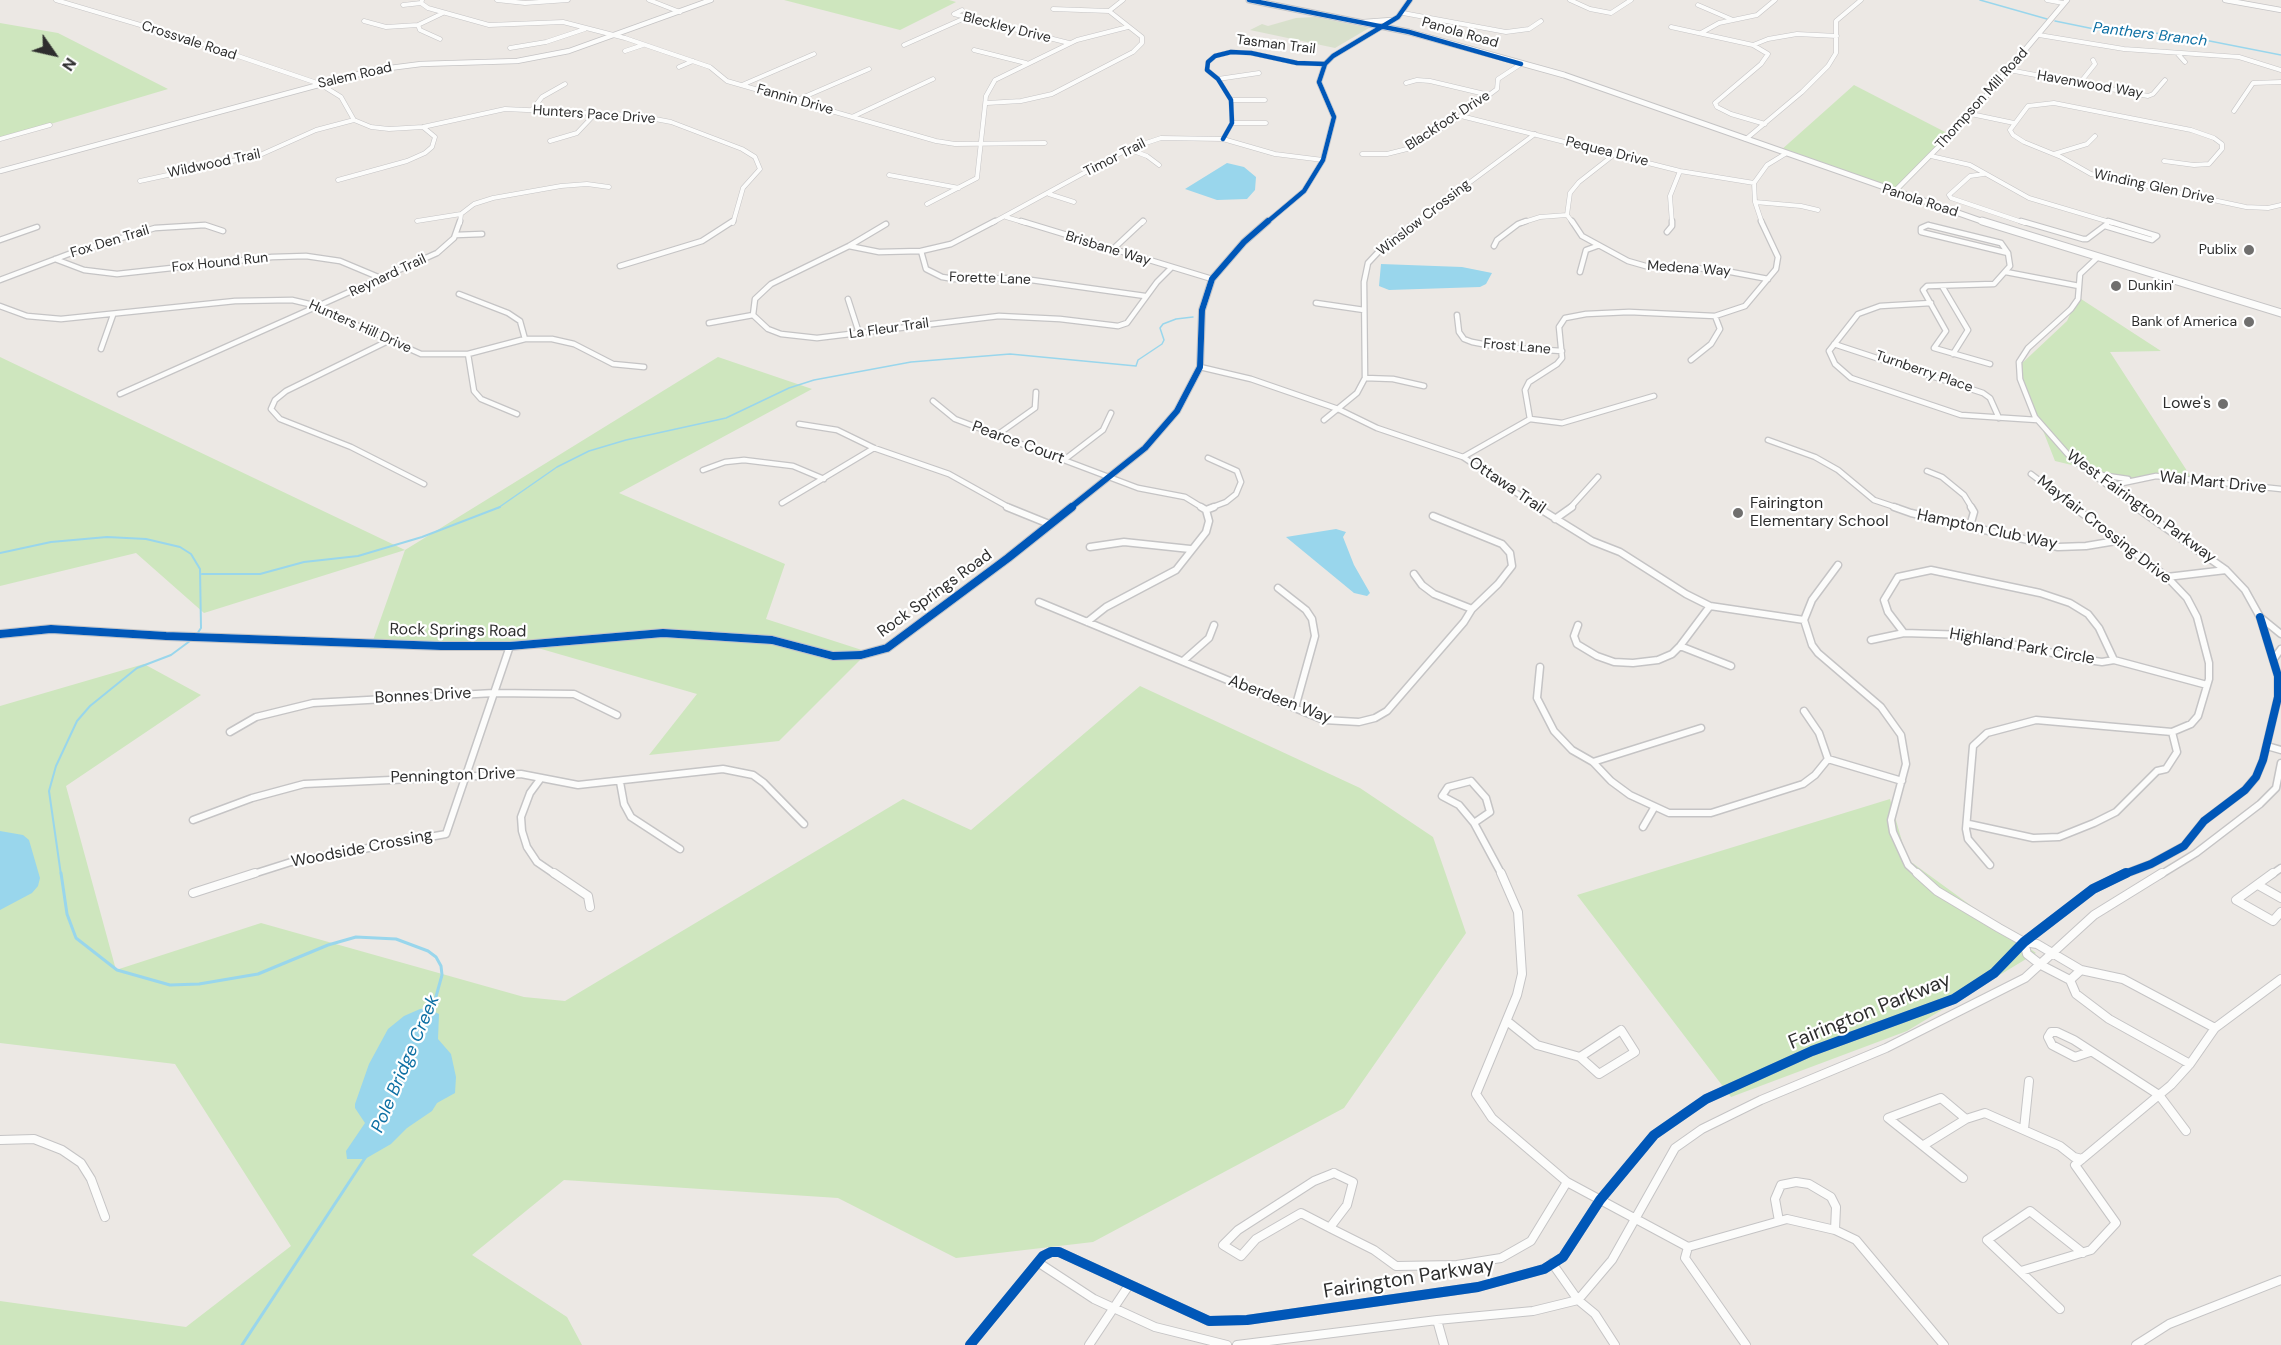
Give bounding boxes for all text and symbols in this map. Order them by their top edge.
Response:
street label: Bleckley Drive [961,9,1053,47]
street label: Panola Road [1420,14,1500,52]
street label: Crossvale Road [139,18,239,64]
water label: Panthers Branch [2092,19,2208,51]
north arrow [24,24,84,84]
street label: Tasman Trail [1235,32,1317,58]
street label: Thompson Mill Road [1932,45,2032,153]
text: N [57,54,81,75]
street label: Salem Road [316,59,394,93]
street label: Havenwood Way [2036,67,2144,103]
street label: Fannin Drive [755,81,835,119]
street label: Blackfoot Drive [1403,87,1493,155]
street label: Hunters Pace Drive [532,102,656,128]
street label: Pequea Drive [1564,134,1650,170]
street label: Timor Trail [1081,135,1149,181]
street label: Wildwood Trail [166,146,262,182]
street label: Winding Glen Drive [2092,166,2216,208]
street label: Winslow Crossing [1374,176,1474,260]
street label: Panola Road [1880,181,1960,221]
street label: Fox Den Trail [69,222,151,262]
street label: Brisbane Way [1063,228,1153,270]
place label: Publix [2199,242,2237,258]
marker: Publix [2242,243,2256,257]
street label: Fox Hound Run [171,250,269,276]
street label: Reynard Trail [347,251,429,301]
street label: Medena Way [1647,258,1731,280]
street label: Forette Lane [949,269,1031,289]
place label: Dunkin' [2128,278,2174,294]
marker: Dunkin' [2109,279,2123,293]
street label: Hunters Hill Drive [306,297,414,357]
place label: Bank of America [2131,314,2237,330]
street label: La Fleur Trail [848,315,930,343]
marker: Bank of America [2242,315,2256,329]
street label: Frost Lane [1483,336,1551,358]
street label: Turnberry Place [1873,347,1975,397]
place label: Lowe's [2163,394,2211,414]
marker: Lowe's [2216,397,2230,411]
street label: Pearce Court [969,417,1067,469]
street label: West Fairington Parkway [2062,446,2220,568]
street label: Ottawa Trail [1465,453,1549,519]
street label: Wal Mart Drive [2158,468,2268,498]
street label: Mayfair Crossing Drive [2033,472,2175,588]
place label: Fairington Elementary School [1750,494,1888,532]
marker: Fairington Elementary School [1731,506,1745,520]
street label: Hampton Club Way [1915,506,2059,554]
street label: Rock Springs Road [874,546,996,642]
street label: Rock Springs Road [389,620,527,642]
street label: Highland Park Circle [1948,625,2096,669]
street label: Aberdeen Way [1226,671,1334,729]
street label: Bonnes Drive [374,684,472,708]
street label: Pennington Drive [390,764,516,788]
street label: Woodside Crossing [290,826,434,872]
street label: Fairington Parkway [1785,968,1955,1056]
water label: Pole Bridge Creek [367,992,445,1136]
street label: Fairington Parkway [1322,1254,1496,1304]

